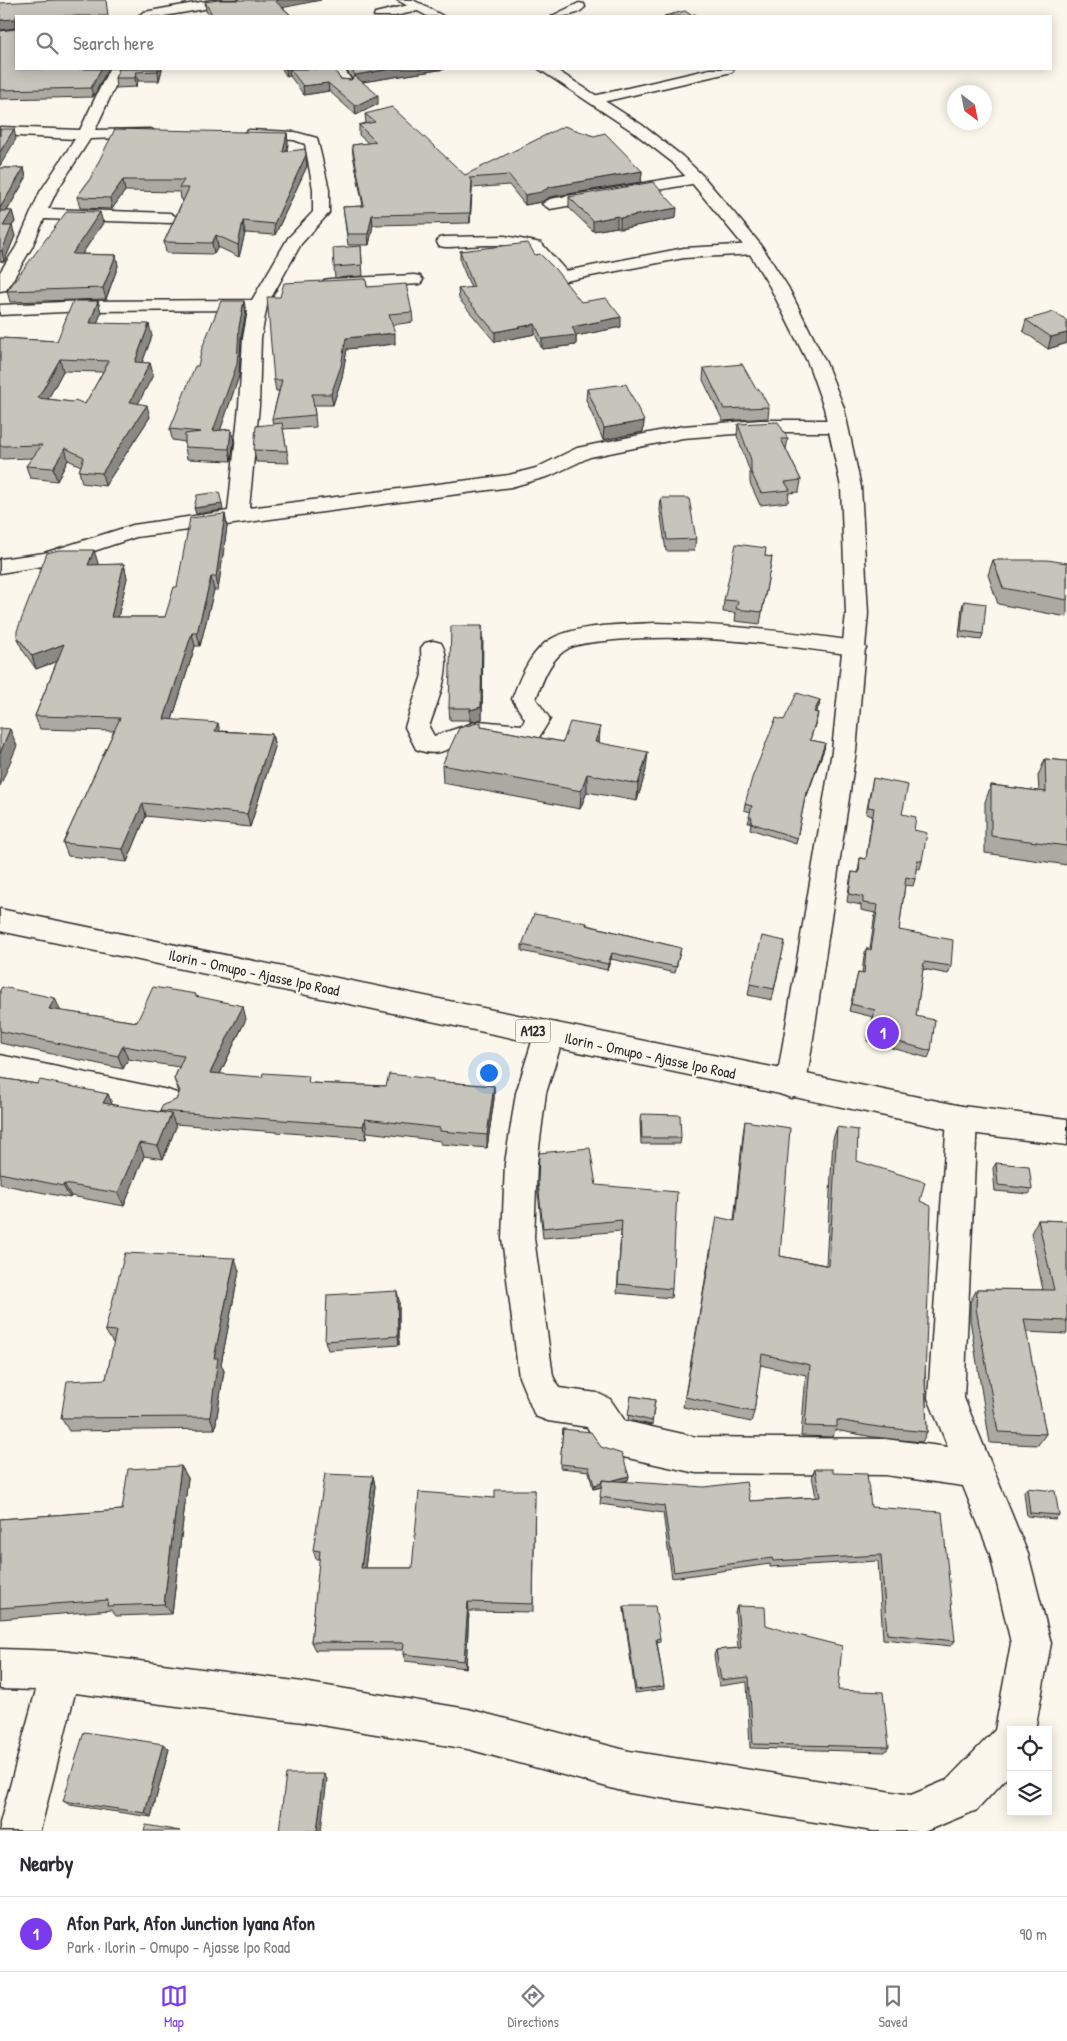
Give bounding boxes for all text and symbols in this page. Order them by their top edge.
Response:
search box [15,15,1052,70]
icon: search [33,29,61,57]
text: Search here [73,30,154,56]
north arrow [947,85,992,130]
street label: Ilorin - Omupo - Ajasse Ipo Road [167,944,342,1001]
pin: 1 [867,1014,899,1052]
road number: A123 [516,1019,550,1042]
street label: Ilorin - Omupo - Ajasse Ipo Road [563,1027,738,1084]
your location [476,1060,502,1086]
map controls [1007,1726,1052,1816]
button: locate [1007,1726,1052,1771]
button: layers [1007,1771,1052,1816]
text: Nearby [20,1849,73,1878]
text: Afon Park, Afon Junction Iyana Afon [67,1910,315,1936]
text: 1 [33,1923,39,1945]
text: 90 m [1019,1923,1047,1945]
text: Park · Ilorin - Omupo - Ajasse Ipo Road [67,1936,290,1958]
tab: Map [160,1982,188,2031]
tab: Directions [507,1982,559,2031]
tab: Saved [879,1982,907,2031]

